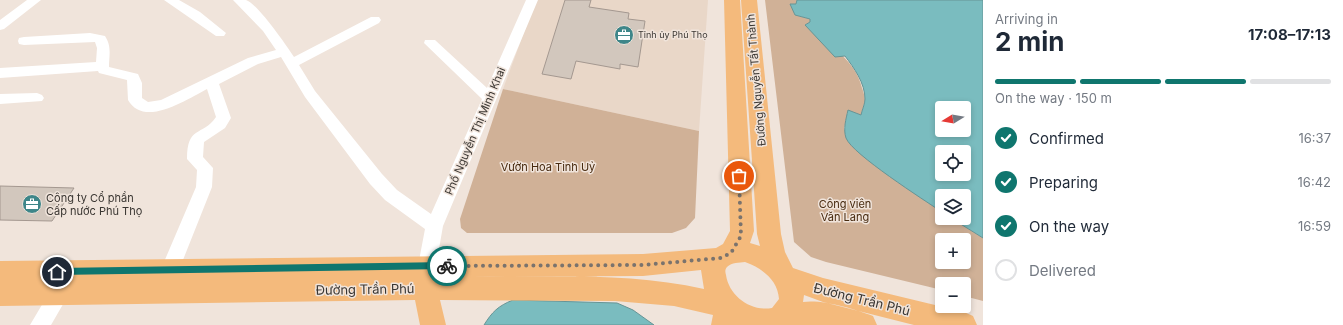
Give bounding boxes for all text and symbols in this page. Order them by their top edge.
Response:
text: Arriving in [995,11,1058,27]
street label: Đường Nguyễn Tất Thành [742,13,769,147]
office icon: Tỉnh ủy Phú Thọ [613,24,635,46]
text: 17:08–17:13 [1248,25,1331,44]
text: 2 min [995,26,1065,57]
place label: Tỉnh ủy Phú Thọ [638,29,708,40]
street label: Phố Nguyễn Thị Minh Khai [441,65,508,197]
text: On the way · 150 m [995,90,1112,106]
north arrow [935,101,971,137]
map controls [935,101,971,313]
icon: check [995,127,1017,149]
text: Confirmed [1029,129,1104,148]
text: 16:37 [1299,130,1331,146]
button: locate [935,145,971,181]
pin [722,159,756,193]
park label: Vườn Hoa Tỉnh Uỷ [501,160,595,174]
icon: bag [728,165,750,187]
icon: check [995,171,1017,193]
text: Preparing [1029,173,1098,192]
text: 16:42 [1298,174,1331,190]
button: layers [935,189,971,225]
place label: Công ty Cổ phần Cấp nước Phú Thọ [46,191,143,218]
office icon: Công ty Cổ phần Cấp nước Phú Thọ [21,193,43,215]
park label: Công viên Văn Lang [819,197,871,224]
icon: check [995,215,1017,237]
text: On the way [1029,217,1109,236]
text: 16:59 [1298,218,1331,234]
button: + [935,233,971,269]
courier [427,246,467,286]
pin [40,255,74,289]
icon: bike [436,255,458,277]
icon: home [46,261,68,283]
text: Delivered [1029,261,1096,280]
button: − [935,277,971,313]
street label: Đường Trần Phú [812,279,912,319]
street label: Đường Trần Phú [315,280,415,298]

